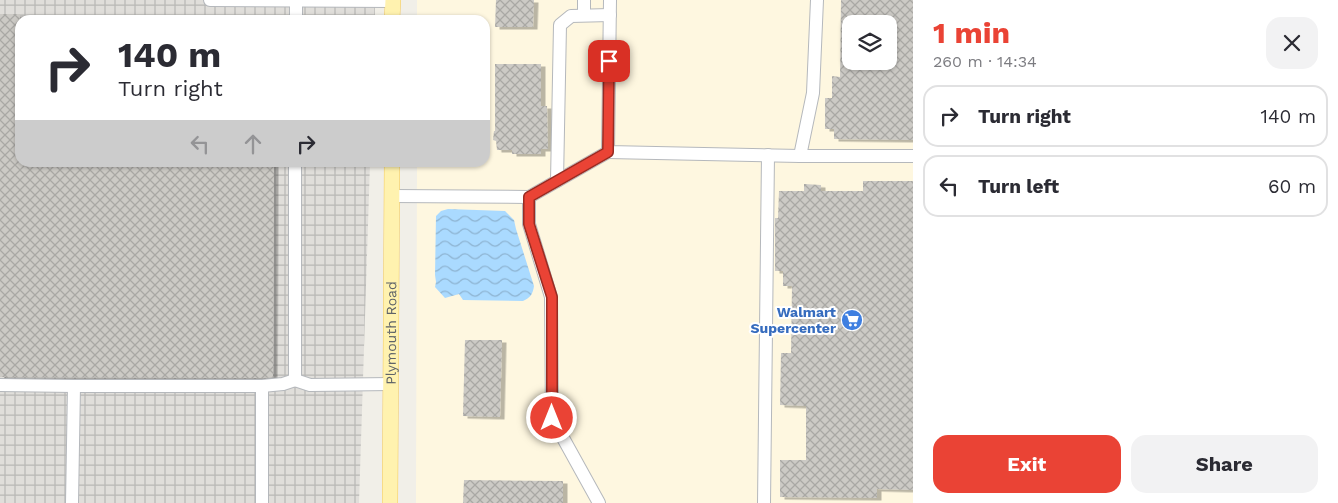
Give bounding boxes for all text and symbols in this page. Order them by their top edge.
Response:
map controls [842,15,897,70]
button: layers [842,15,897,70]
text: 1 min [933,15,1010,50]
button: close [1266,17,1318,69]
text: 140 m [118,34,221,76]
icon: right [35,35,100,100]
pin [588,40,630,82]
icon: arrive [595,47,623,75]
text: 260 m · 14:34 [933,52,1037,71]
text: Turn right [118,76,223,101]
icon: right [935,102,963,130]
text: Turn right [978,105,1071,128]
text: 140 m [1261,105,1316,128]
icon: left [186,130,214,158]
icon: ahead [239,130,267,158]
icon: right [292,130,320,158]
icon: left [935,172,963,200]
text: Turn left [978,175,1059,198]
text: 60 m [1268,175,1316,198]
street label: Plymouth Road [383,281,399,385]
place label: Walmart Supercenter [751,304,836,336]
supermarket icon: Walmart Supercenter [840,308,864,332]
position arrow [525,391,577,443]
button: Exit [933,435,1121,493]
button: Share [1131,435,1318,493]

